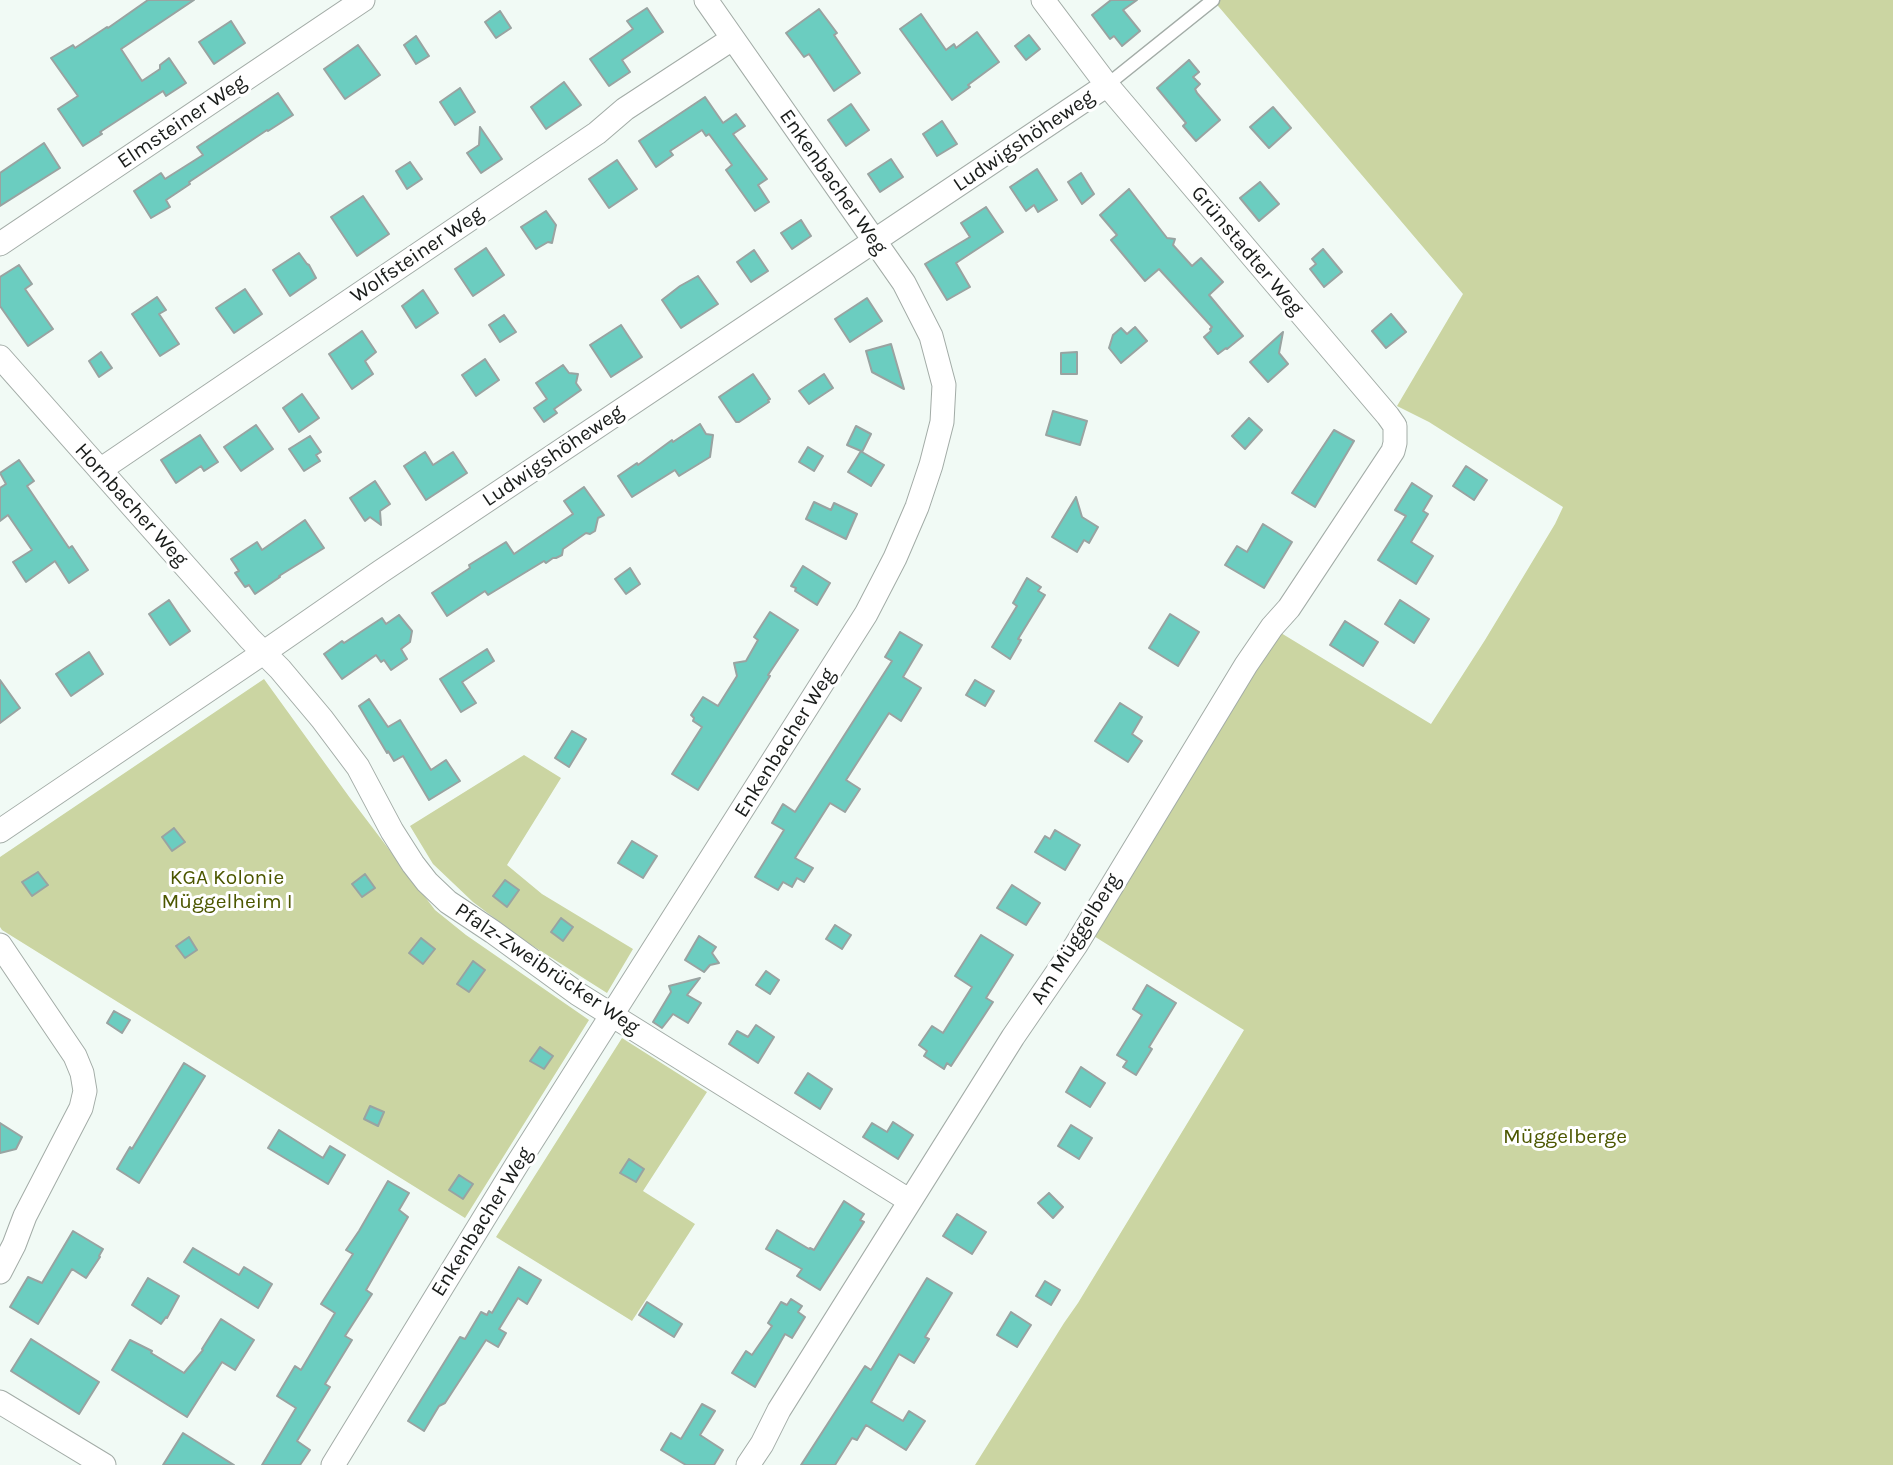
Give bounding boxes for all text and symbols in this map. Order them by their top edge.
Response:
street label: Elmsteiner Weg [113,70,251,174]
street label: Ludwigshöheweg [949,84,1099,198]
street label: Enkenbacher Weg [774,105,892,259]
street label: Grünstadter Weg [1185,181,1309,321]
street label: Wolfsteiner Weg [346,201,488,309]
street label: Ludwigshöheweg [478,399,628,513]
street label: Hornbacher Weg [69,438,193,572]
street label: Enkenbacher Weg [729,664,841,822]
park label: KGA Kolonie Müggelheim I [161,865,293,915]
street label: Am Müggelberg [1026,869,1126,1009]
street label: Pfalz-Zweibrücker Weg [450,898,644,1040]
park label: Müggelberge [1503,1124,1627,1150]
street label: Enkenbacher Weg [426,1143,538,1301]

